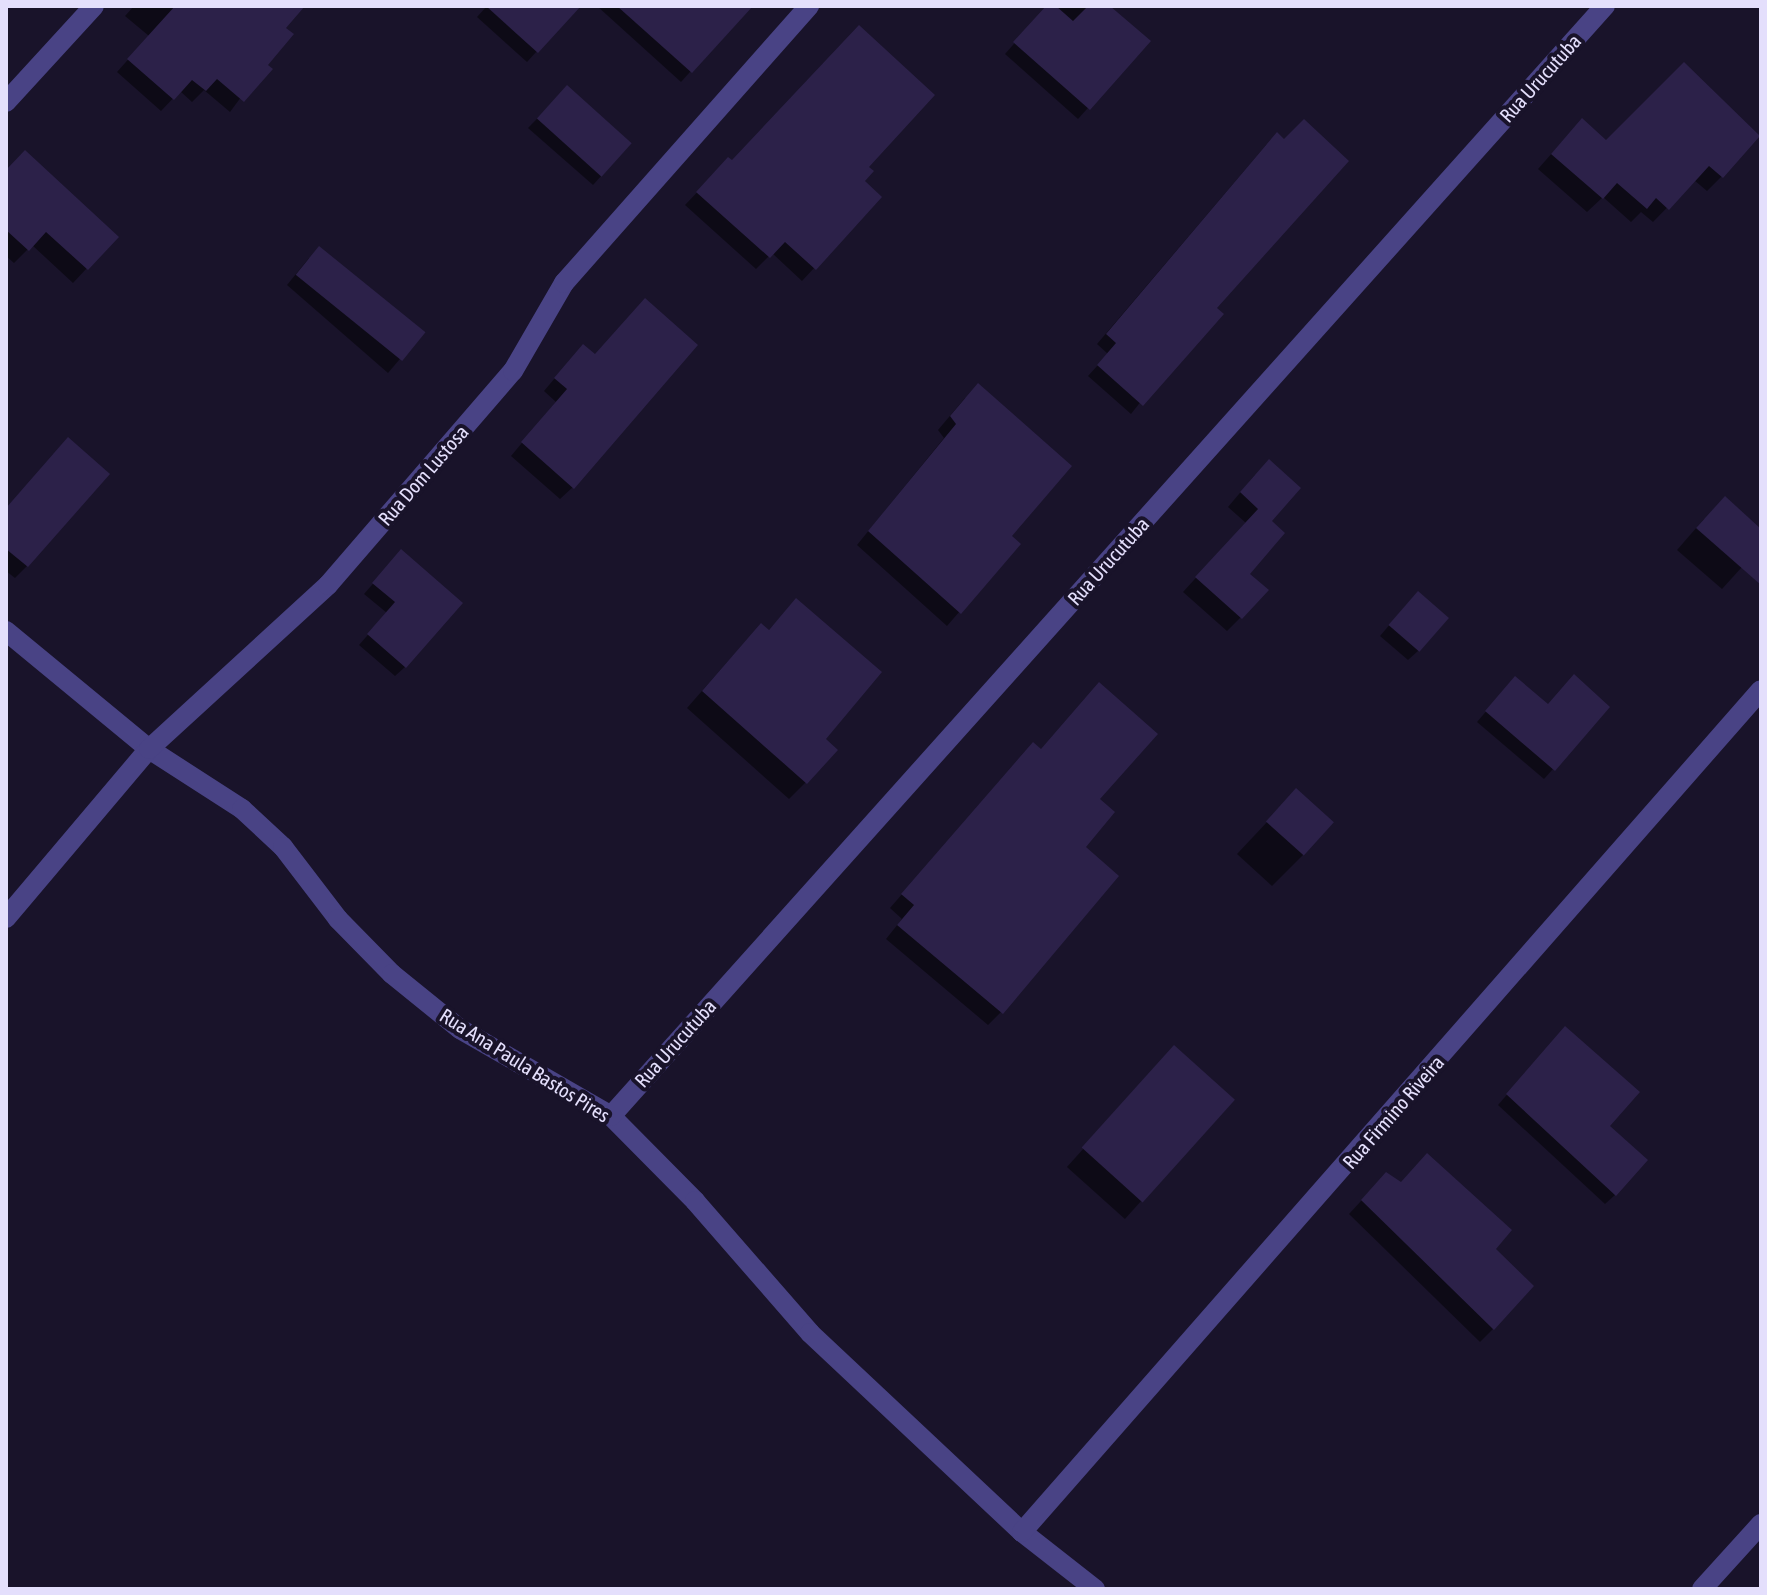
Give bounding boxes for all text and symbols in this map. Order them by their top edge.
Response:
street label: Rua Urucutuba [1494,29,1586,127]
street label: Rua Dom Lustosa [373,420,473,530]
street label: Rua Urucutuba [1062,512,1154,610]
street label: Rua Urucutuba [629,994,721,1092]
street label: Rua Ana Paula Bastos Pires [436,1003,614,1127]
street label: Rua Firmino Riveira [1337,1050,1449,1174]

